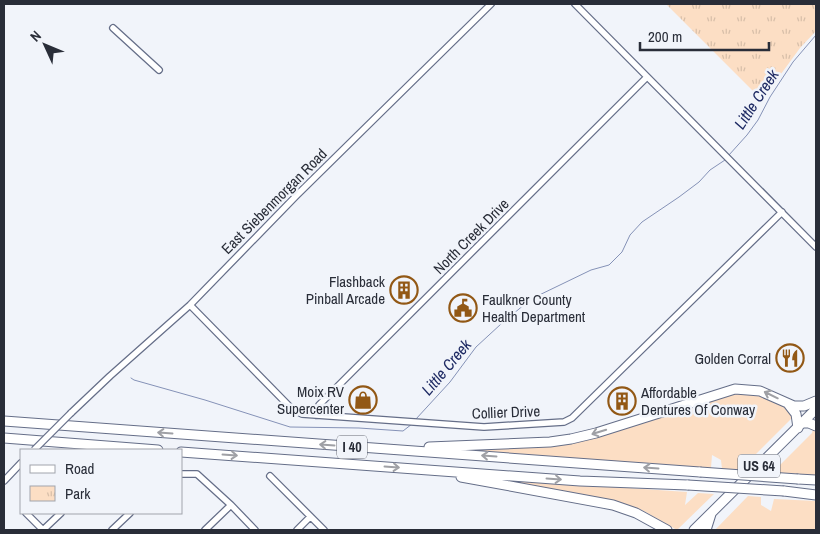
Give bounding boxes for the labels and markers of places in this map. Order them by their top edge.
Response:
place label: Flashback Pinball Arcade [306,271,386,309]
building icon: Flashback Pinball Arcade [389,275,419,305]
place label: Faulkner County Health Department [482,289,586,327]
public building icon: Faulkner County Health Department [448,293,478,323]
restaurant icon: Golden Corral [775,343,805,373]
place label: Golden Corral [694,348,771,369]
place label: Moix RV Supercenter [277,381,345,419]
place label: Affordable Dentures Of Conway [640,382,756,420]
shop icon: Moix RV Supercenter [348,385,378,415]
building icon: Affordable Dentures Of Conway [607,386,637,416]

